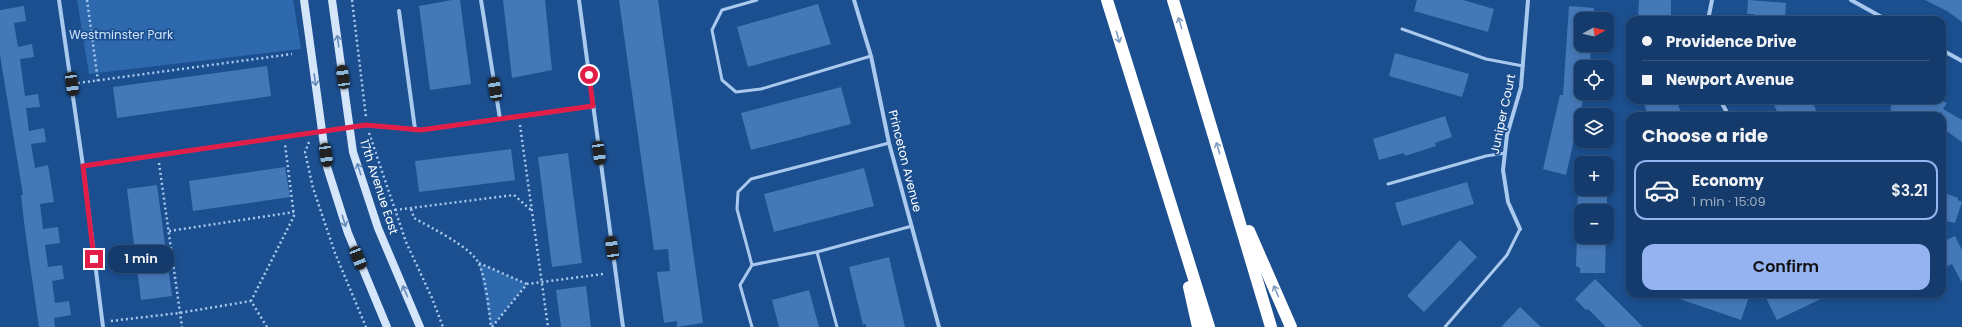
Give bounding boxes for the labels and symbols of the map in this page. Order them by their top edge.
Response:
north arrow [1574,12,1614,52]
one-way arrow [1176,17,1183,30]
park label: Westminster Park [69,26,174,43]
one-way arrow [1115,31,1123,43]
one-way arrow [334,35,342,48]
car [335,64,351,90]
route start [580,66,598,84]
car [64,71,80,97]
street label: Juniper Court [1486,72,1519,155]
one-way arrow [311,73,319,86]
car [487,76,503,102]
street label: Princeton Avenue [885,108,926,214]
street label: 17th Avenue East [356,137,403,236]
car [591,140,607,166]
one-way arrow [1214,141,1221,154]
car [318,142,334,168]
one-way arrow [355,163,362,176]
one-way arrow [341,214,348,227]
car [604,235,620,261]
callout: 1 min [108,245,174,273]
car [348,245,368,271]
route end [85,250,103,268]
one-way arrow [401,285,408,297]
one-way arrow [1271,286,1279,298]

